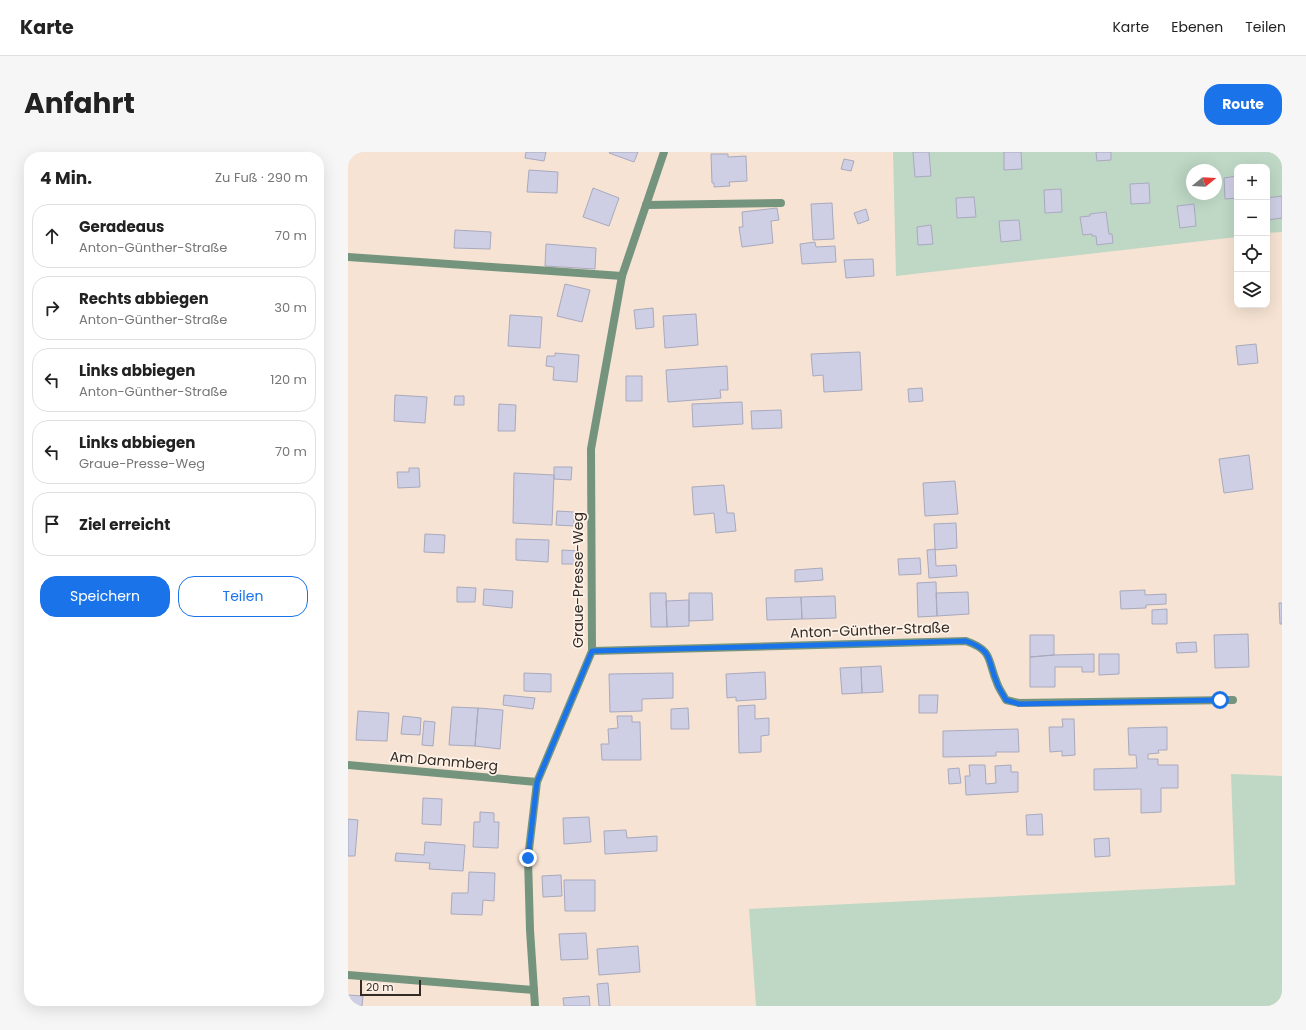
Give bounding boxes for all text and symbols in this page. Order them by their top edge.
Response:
text: Karte [20,14,74,41]
text: Karte [1112,17,1149,37]
text: Ebenen [1171,17,1223,37]
text: Teilen [1245,17,1286,37]
text: Anfahrt [24,84,135,123]
button: Route [1204,84,1282,125]
north arrow [1186,164,1222,200]
map controls [1234,164,1270,308]
button: + [1234,164,1270,200]
text: 4 Min. [40,166,92,190]
text: Zu Fuß · 290 m [215,168,308,187]
button: − [1234,200,1270,236]
text: Geradeaus [79,216,164,237]
icon: ahead [41,225,63,247]
text: 70 m [275,226,307,245]
button: locate [1234,236,1270,272]
text: Anton-Günther-Straße [79,238,227,257]
button: layers [1234,272,1270,308]
text: Rechts abbiegen [79,288,209,309]
icon: right [41,297,63,319]
text: 30 m [274,298,307,317]
text: Anton-Günther-Straße [79,310,227,329]
text: Links abbiegen [79,360,195,381]
icon: left [41,369,63,391]
text: 120 m [270,370,307,389]
text: Anton-Günther-Straße [79,382,227,401]
text: Links abbiegen [79,432,195,453]
icon: left [41,441,63,463]
text: 70 m [275,442,307,461]
text: Graue-Presse-Weg [79,454,205,473]
street label: Graue-Presse-Weg [568,512,588,648]
icon: arrive [41,513,63,535]
text: Ziel erreicht [79,514,170,535]
button: Speichern [40,576,170,617]
button: Teilen [178,576,308,617]
street label: Anton-Günther-Straße [790,617,951,643]
route start [1211,691,1229,709]
street label: Am Dammberg [389,746,499,776]
route end [519,849,537,867]
scale bar [360,978,421,997]
text: 20 m [366,979,394,995]

